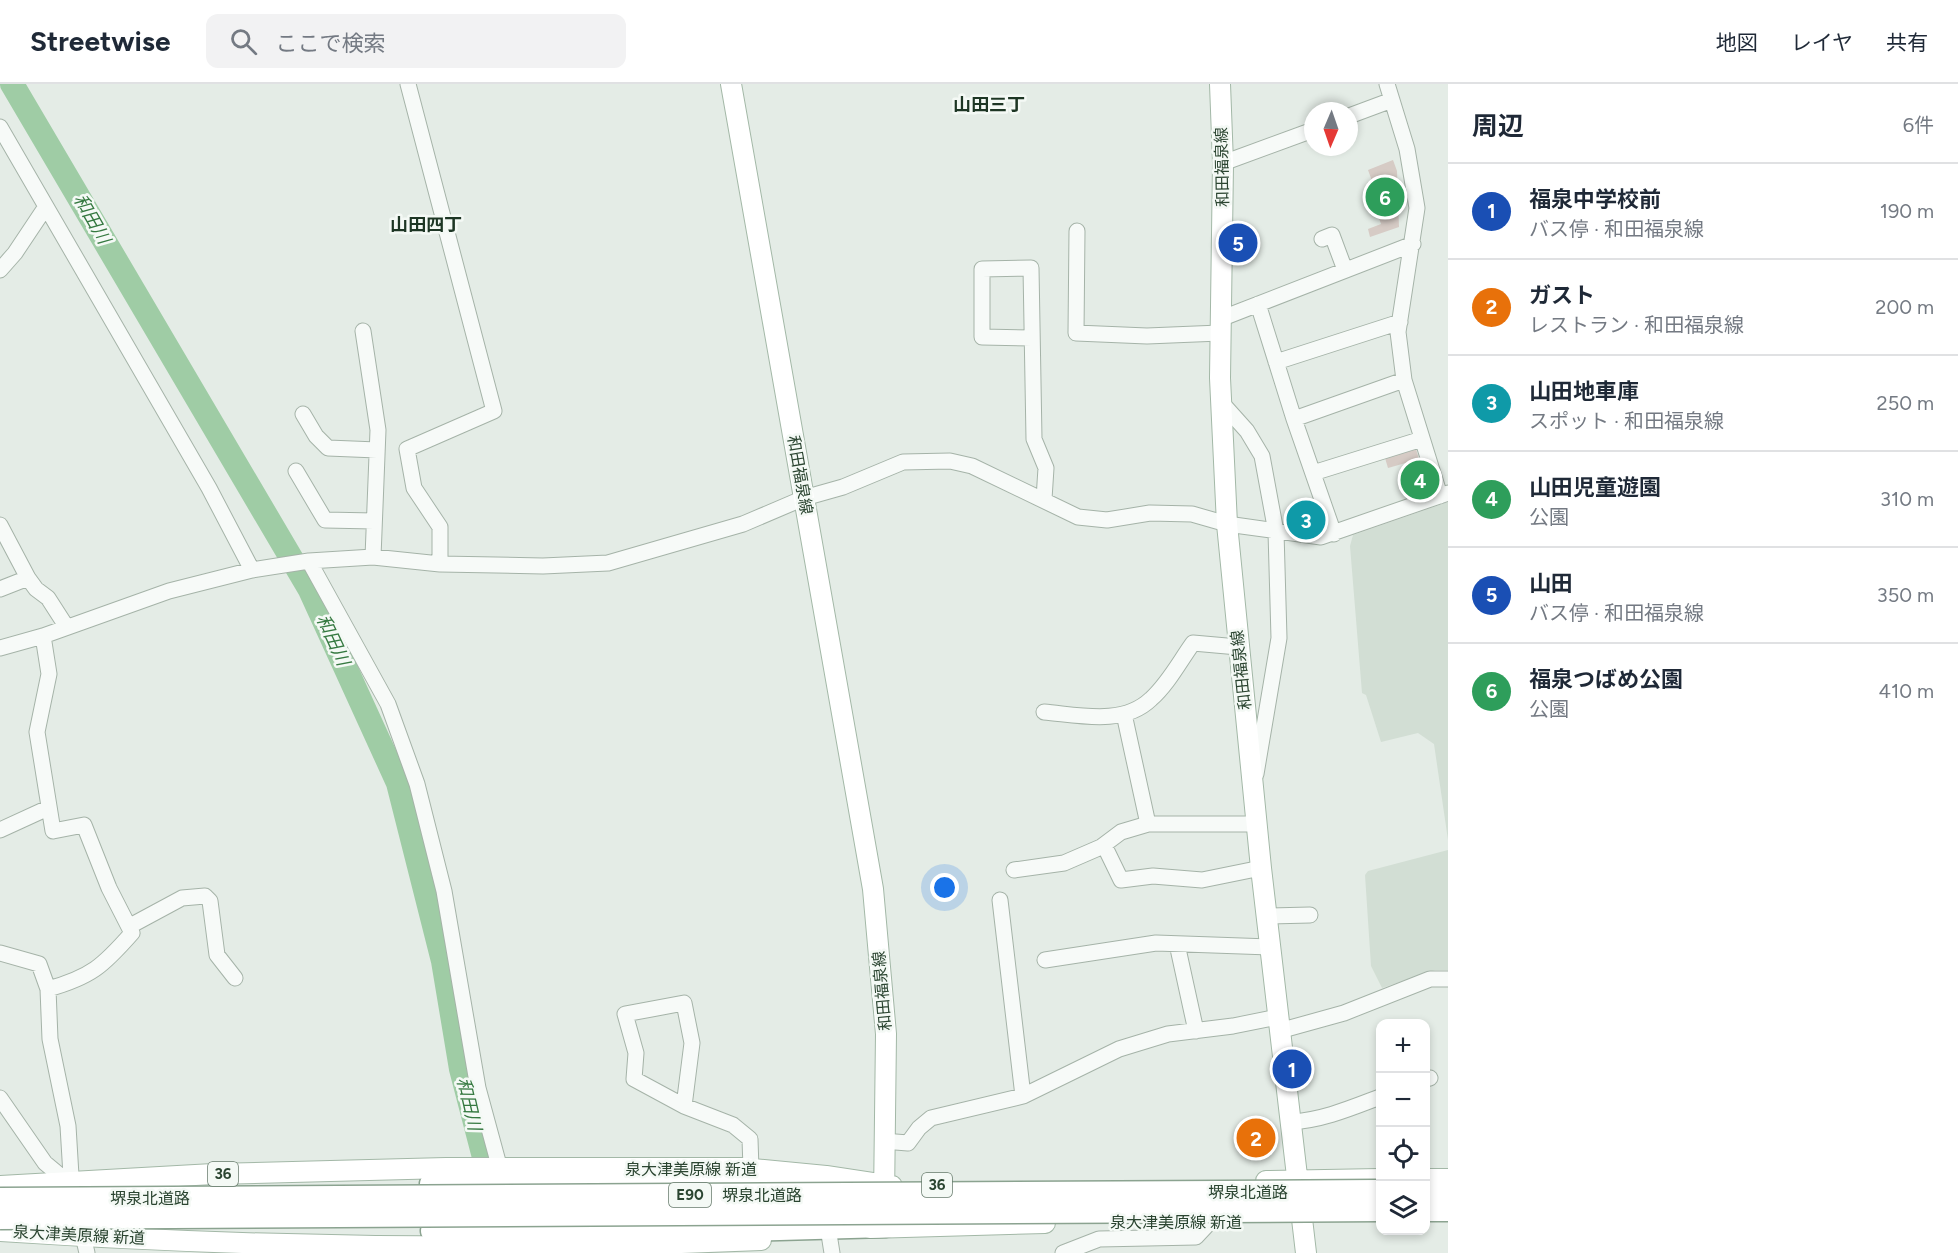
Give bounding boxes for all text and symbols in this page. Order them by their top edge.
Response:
search box [206,14,626,68]
text: Streetwise [30,24,170,58]
icon: search [227,25,260,58]
text: ここで検索 [275,30,385,57]
text: 地図 [1716,30,1758,55]
text: レイヤ [1791,30,1853,55]
text: 共有 [1886,30,1928,55]
district label: 山田三丁 [953,94,1025,116]
north arrow [1304,102,1358,156]
text: 周辺 [1472,110,1524,142]
text: 6件 [1903,113,1934,137]
street label: 和田福泉線 [1212,127,1232,207]
pin: 6 [1366,174,1404,220]
text: 福泉中学校前 [1529,186,1661,213]
water label: 和田川 [69,190,116,250]
text: 1 [1487,199,1496,223]
text: 190 m [1880,199,1934,223]
district label: 山田四丁 [390,214,462,236]
text: バス停 · 和田福泉線 [1529,217,1704,241]
pin: 5 [1218,220,1258,266]
text: ガスト [1529,282,1595,309]
text: 2 [1486,295,1497,319]
text: 200 m [1875,295,1934,319]
text: レストラン · 和田福泉線 [1529,313,1744,337]
text: 山田地車庫 [1529,378,1639,405]
text: 3 [1486,391,1497,415]
text: 250 m [1877,391,1934,415]
text: スポット · 和田福泉線 [1529,409,1724,433]
street label: 和田福泉線 [784,434,816,516]
pin: 4 [1400,458,1440,502]
text: 山田児童遊園 [1529,474,1661,501]
text: 4 [1485,487,1498,511]
text: 310 m [1880,487,1934,511]
pin: 3 [1286,498,1326,542]
text: 公園 [1529,505,1569,529]
text: 山田 [1529,570,1573,597]
text: 5 [1486,583,1497,607]
text: 350 m [1877,583,1934,607]
text: バス停 · 和田福泉線 [1529,601,1704,625]
water label: 和田川 [312,611,355,671]
street label: 和田福泉線 [1227,629,1255,711]
text: 福泉つばめ公園 [1529,666,1683,693]
text: 6 [1486,679,1497,703]
text: 410 m [1879,679,1934,703]
text: 公園 [1529,697,1569,721]
your location [930,873,959,902]
street label: 和田福泉線 [869,950,895,1032]
map controls [1376,1019,1430,1235]
button: + [1376,1019,1430,1073]
pin: 1 [1272,1046,1312,1092]
button: − [1376,1073,1430,1127]
water label: 和田川 [452,1075,486,1135]
pin: 2 [1236,1116,1276,1160]
button: locate [1376,1127,1430,1181]
street label: 泉大津美原線 新道 [625,1160,757,1179]
road number: 36 [208,1162,238,1186]
road number: 36 [922,1173,952,1197]
button: layers [1376,1181,1430,1235]
road number: E90 [669,1183,711,1207]
street label: 堺泉北道路 [1208,1183,1288,1202]
street label: 堺泉北道路 [722,1186,802,1205]
street label: 堺泉北道路 [110,1189,190,1208]
street label: 泉大津美原線 新道 [1110,1213,1242,1232]
street label: 泉大津美原線 新道 [13,1222,145,1248]

